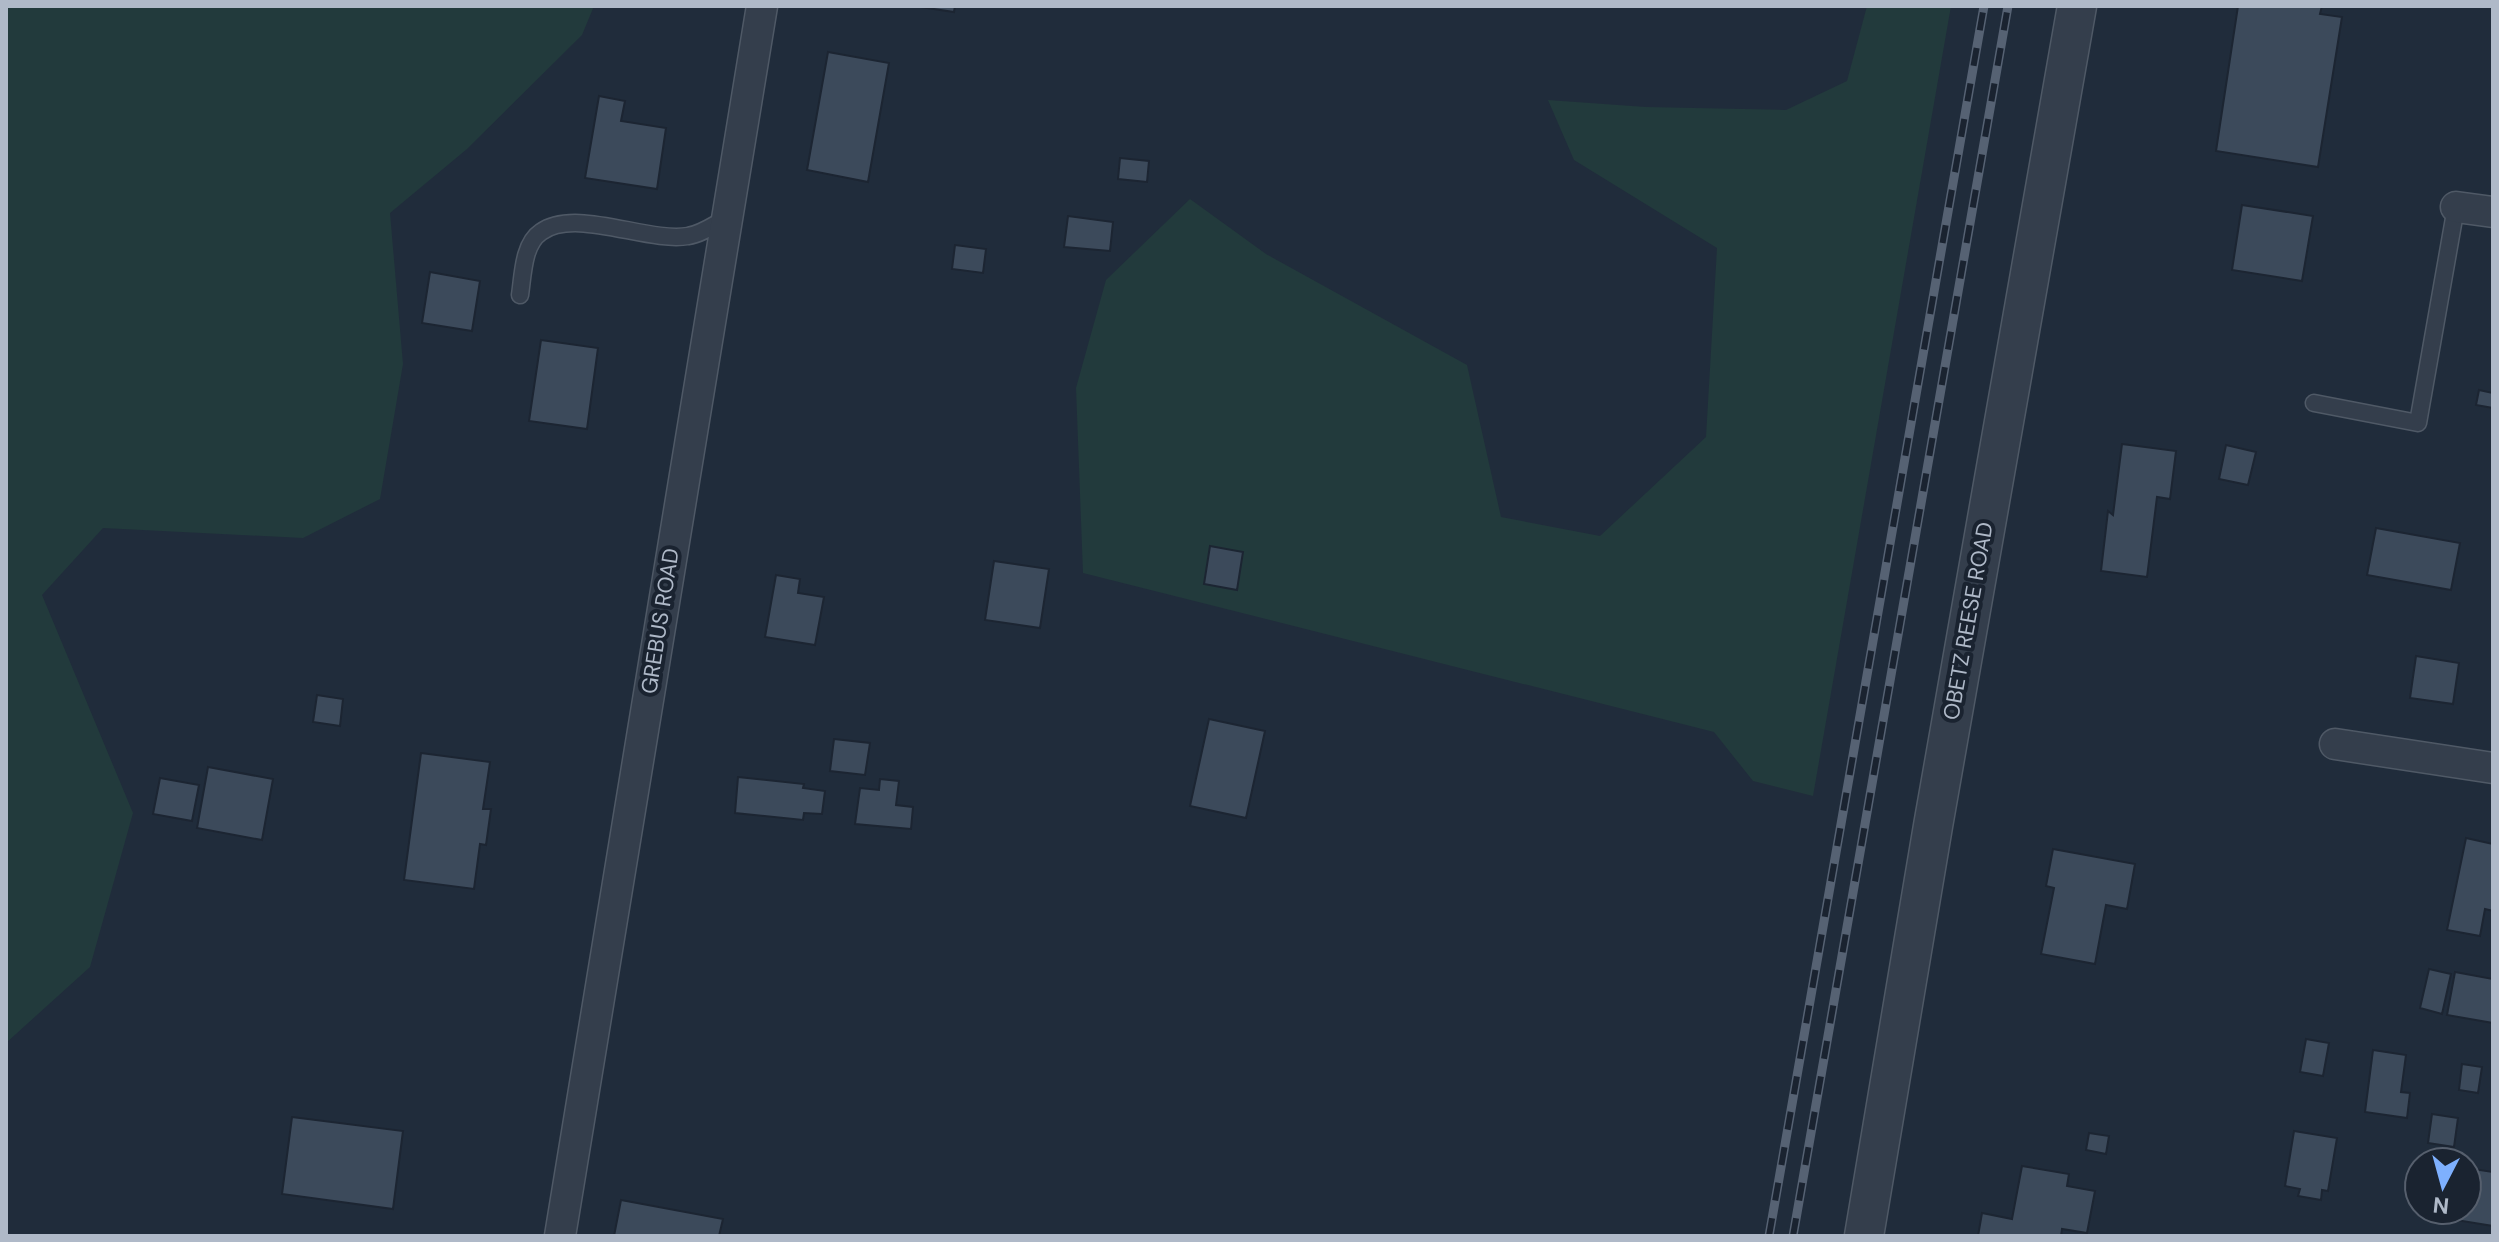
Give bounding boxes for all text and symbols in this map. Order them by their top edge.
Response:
street label: OBETZ REESE ROAD [1936,520,2000,722]
street label: GREBUS ROAD [634,546,686,696]
north arrow [2403,1146,2483,1226]
text: N [2431,1190,2450,1221]

